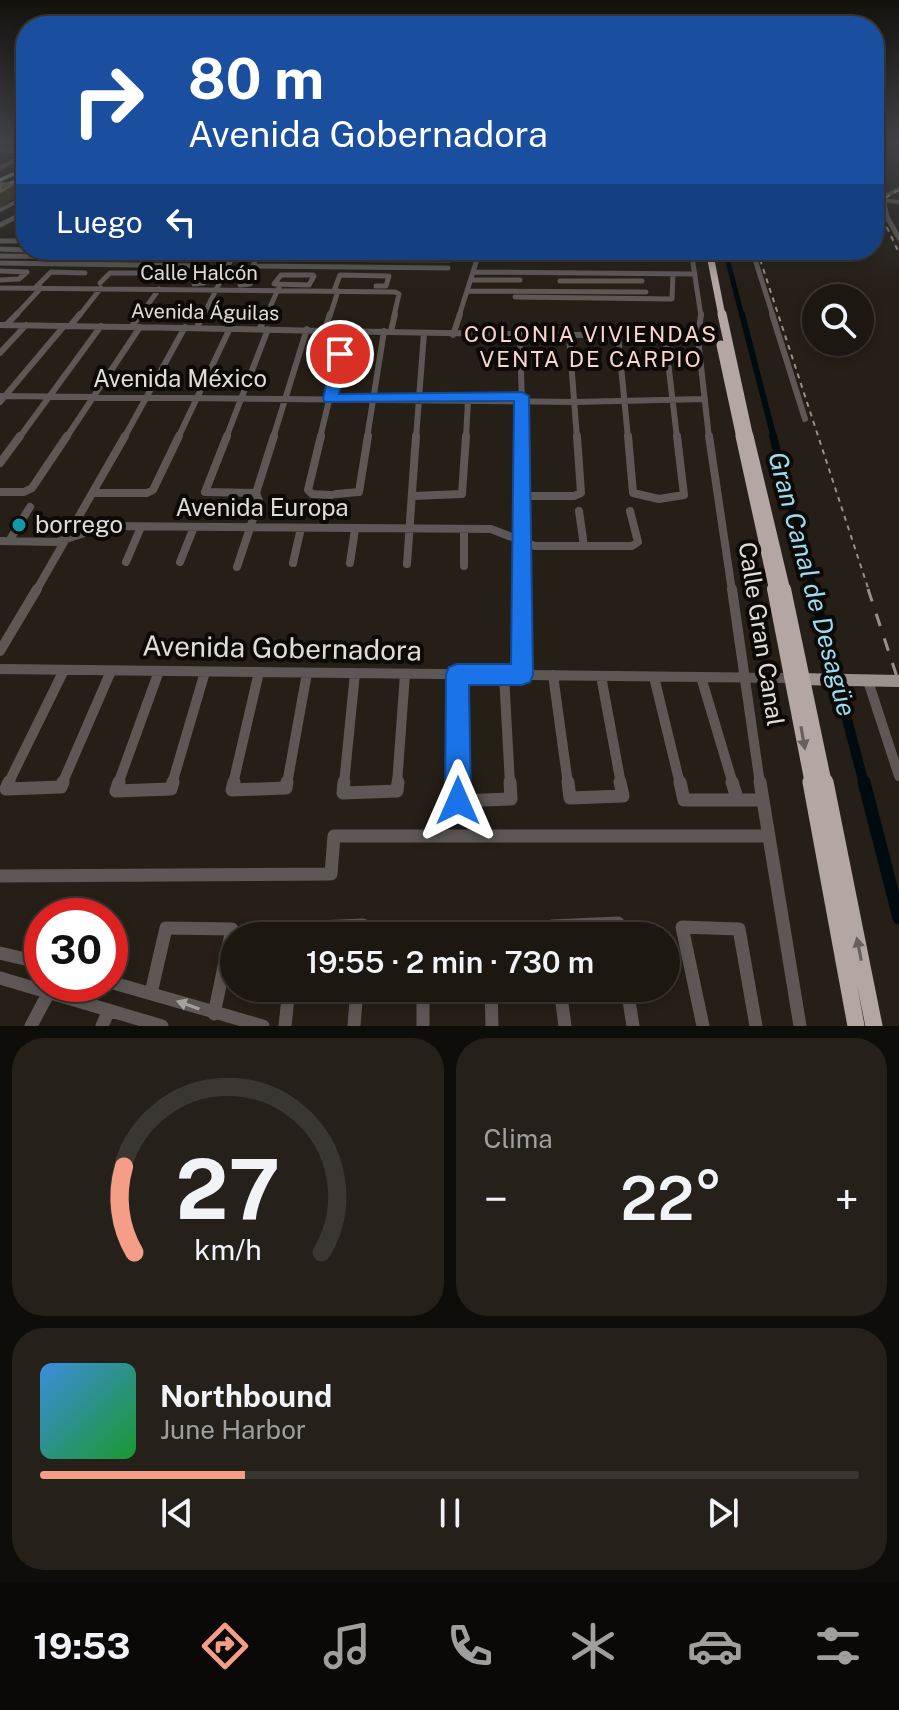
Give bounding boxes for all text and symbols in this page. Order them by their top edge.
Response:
text: 80 m [188,46,324,112]
icon: right [56,48,160,152]
text: Avenida Gobernadora [188,113,548,155]
icon: left [159,200,203,244]
text: Luego [56,204,143,240]
street label: Calle Halcón [140,261,258,285]
map controls [802,284,874,356]
button: search [802,284,874,356]
street label: Avenida Águilas [131,298,279,325]
pin [306,320,374,388]
district label: COLONIA VIVIENDAS VENTA DE CARPIO [464,321,718,372]
icon: arrive [318,332,362,376]
street label: Avenida México [93,364,267,392]
water label: Gran Canal de Desagüe [762,448,863,720]
street label: Avenida Europa [175,493,349,521]
place label: borrego [35,510,123,538]
marker: borrego [10,516,28,534]
street label: Calle Gran Canal [734,540,790,728]
street label: Avenida Gobernadora [142,629,422,666]
one-way arrow [798,725,810,750]
position arrow [416,759,500,843]
speed limit sign: 30 [24,898,128,1002]
one-way arrow [852,937,864,962]
text: 19:55 · 2 min · 730 m [306,944,594,980]
one-way arrow [175,999,199,1011]
text: Clima [484,1123,553,1154]
text: 27 [175,1140,280,1238]
text: 22° [620,1163,722,1234]
text: − [484,1173,508,1225]
text: + [835,1173,859,1225]
text: km/h [194,1233,261,1266]
text: Northbound [160,1378,332,1414]
text: June Harbor [160,1414,306,1445]
icon: previous [155,1491,199,1535]
icon: pause [428,1491,472,1535]
icon: next [701,1491,745,1535]
icon: directions [197,1618,253,1674]
icon: music [319,1618,375,1674]
icon: phone [442,1618,498,1674]
icon: climate [565,1618,621,1674]
icon: car [687,1618,743,1674]
icon: filters [810,1618,866,1674]
text: 19:53 [33,1625,130,1667]

